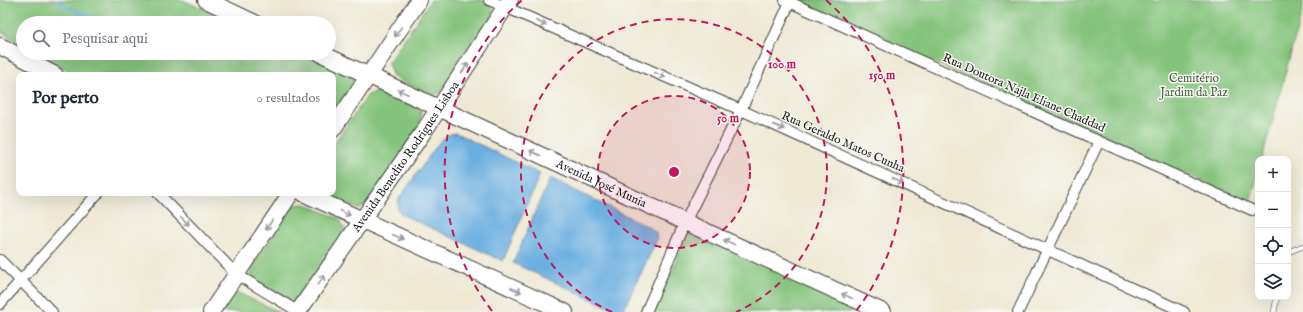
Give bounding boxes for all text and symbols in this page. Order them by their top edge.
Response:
search box [16,16,336,60]
one-way arrow [535,20,547,27]
icon: search [30,27,52,49]
one-way arrow [394,27,402,38]
text: Pesquisar aqui [62,29,148,48]
street label: Rua Doutora Najla Eliane Chaddad [940,50,1108,136]
text: 100 m [768,57,797,72]
one-way arrow [461,63,469,74]
text: 150 m [869,68,896,83]
park label: Cemitério Jardim da Paz [1158,71,1228,101]
one-way arrow [654,72,666,79]
street label: Avenida Benedito Rodrigues Lisboa [348,78,463,236]
text: Por perto [32,88,99,109]
one-way arrow [398,88,410,95]
text: 0 resultados [257,90,320,107]
street label: Rua Geraldo Matos Cunha [779,108,908,176]
text: 50 m [717,111,740,126]
one-way arrow [773,124,785,131]
one-way arrow [529,149,541,156]
street label: Avenida José Munia [553,155,650,211]
map controls [1255,156,1291,300]
button: + [1255,156,1291,192]
centre of rings [667,165,681,179]
one-way arrow [891,178,903,185]
button: − [1255,192,1291,228]
one-way arrow [339,210,351,217]
one-way arrow [180,216,190,226]
one-way arrow [265,220,273,231]
button: locate [1255,228,1291,264]
one-way arrow [391,234,403,241]
one-way arrow [723,238,735,245]
button: layers [1255,264,1291,300]
one-way arrow [317,275,325,286]
one-way arrow [510,287,522,294]
one-way arrow [842,292,854,299]

